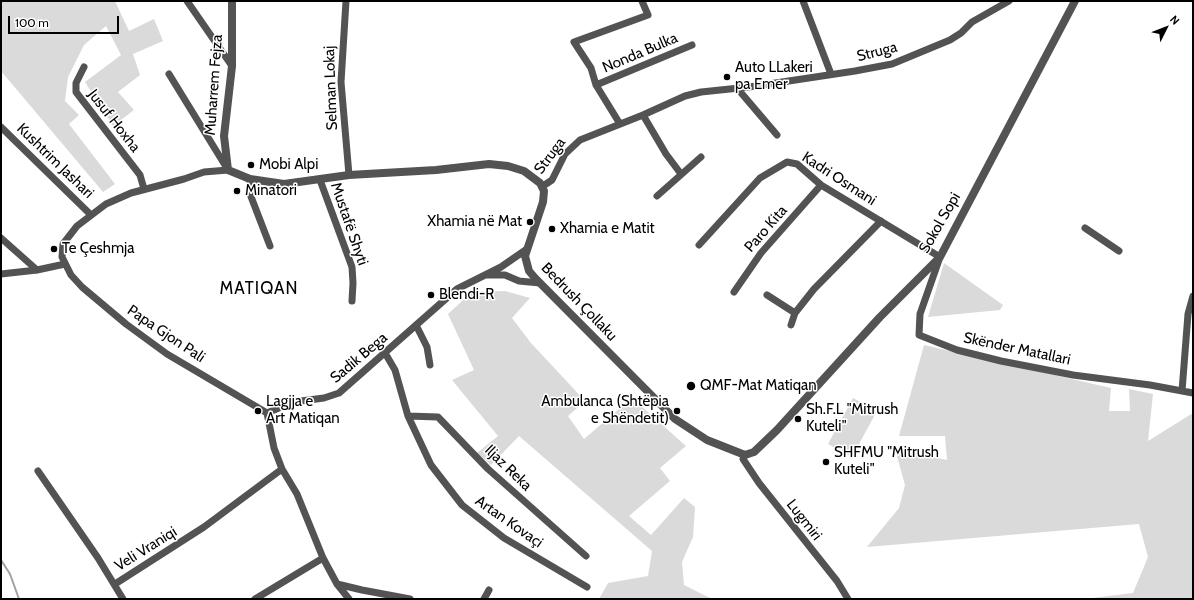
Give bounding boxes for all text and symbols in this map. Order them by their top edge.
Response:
scale bar [10,8,121,34]
north arrow [1146,8,1186,48]
text: N [1167,12,1183,28]
text: 100 m [15,15,49,30]
street label: Nonda Bulka [600,29,680,77]
street label: Muharrem Fejza [201,34,227,136]
street label: Struga [855,38,899,66]
street label: Selman Lokaj [321,45,341,131]
place label: Auto LLakeri pa Emer [735,59,813,94]
marker: Auto LLakeri pa Emer [722,72,732,82]
street label: Jusuf Hoxha [84,86,144,156]
street label: Kushtrim Jashari [13,120,97,202]
street label: Struga [531,134,569,178]
street label: Kadri Osmani [798,148,880,210]
place label: Mobi Alpi [259,156,318,174]
marker: Mobi Alpi [246,160,256,170]
street label: Mustafë Shyti [326,180,372,268]
place label: Minatori [245,182,297,200]
marker: Minatori [232,186,242,196]
street label: Sokol Sopi [915,189,965,257]
street label: Paro Kita [741,202,791,256]
place label: Xhamia në Mat [427,213,522,231]
marker: Xhamia në Mat [525,217,535,227]
place label: Xhamia e Matit [560,220,655,238]
marker: Xhamia e Matit [547,224,557,234]
place label: Te Çeshmja [62,240,134,258]
marker: Te Çeshmja [49,244,59,254]
street label: Bedrush Çollaku [537,259,621,345]
district label: MATIQAN [219,279,299,299]
place label: Blendi-R [439,286,494,304]
marker: Blendi-R [426,290,436,300]
street label: Papa Gjon Pali [124,301,208,367]
street label: Sadik Bega [327,329,391,387]
street label: Skënder Matallari [962,329,1072,369]
place label: QMF-Mat Matiqan [700,377,817,395]
marker: QMF-Mat Matiqan [685,380,697,392]
place label: Lagjja e Art Matiqan [266,393,340,428]
place label: Ambulanca (Shtëpia e Shëndetit) [541,393,669,428]
place label: Sh.F.L "Mitrush Kuteli" [806,401,898,436]
marker: Lagjja e Art Matiqan [253,406,263,416]
marker: Ambulanca (Shtëpia e Shëndetit) [672,406,682,416]
marker: Sh.F.L "Mitrush Kuteli" [793,414,803,424]
street label: Iljaz Reka [481,441,535,495]
place label: SHFMU "Mitrush Kuteli" [834,444,939,479]
marker: SHFMU "Mitrush Kuteli" [821,457,831,467]
street label: Artan Kovaçi [472,492,546,552]
street label: Lugmiri [782,496,826,544]
street label: Veli Vraniqi [112,523,180,575]

